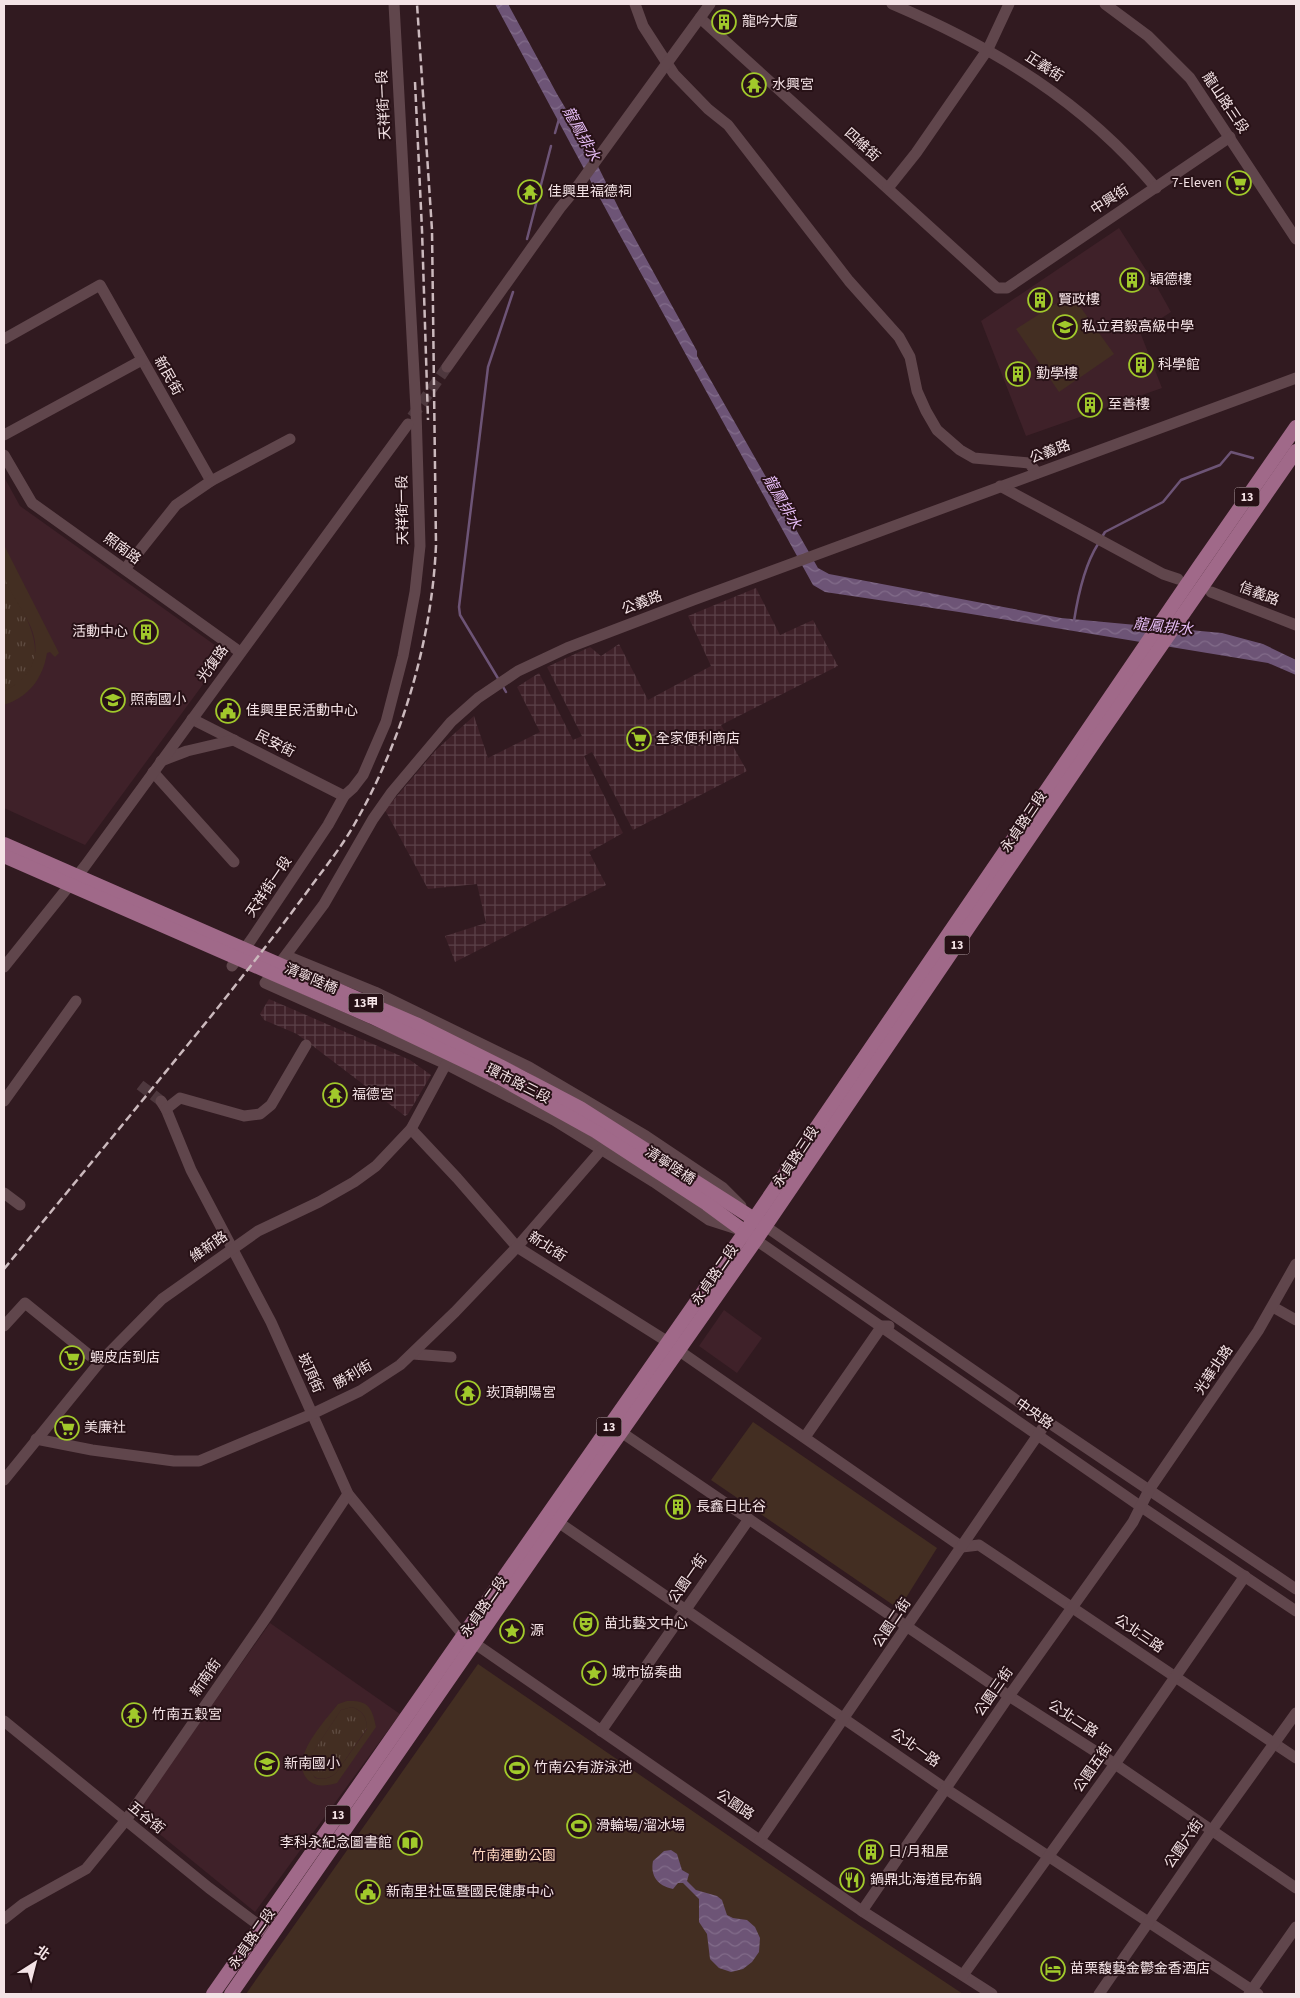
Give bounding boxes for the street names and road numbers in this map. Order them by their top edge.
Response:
street label: 正義街 [1021,47,1067,87]
street label: 龍山路三段 [1197,68,1253,138]
street label: 天祥街一段 [372,70,396,140]
street label: 四維街 [840,124,884,166]
street label: 中興街 [1087,180,1133,220]
street label: 新民街 [149,353,187,399]
street label: 公義路 [1027,435,1073,469]
street label: 天祥街一段 [392,475,414,545]
road number: 13 [1234,488,1260,507]
street label: 照南路 [99,529,145,569]
street label: 信義路 [1236,577,1282,611]
street label: 公義路 [619,586,665,620]
street label: 光復路 [193,641,233,687]
street label: 民安街 [252,726,298,762]
street label: 永貞路三段 [996,787,1052,857]
street label: 天祥街一段 [241,852,297,922]
road number: 13 [944,936,970,954]
street label: 清寧陸橋 [281,959,341,999]
road number: 13甲 [348,994,384,1012]
street label: 環市路三段 [482,1059,554,1109]
street label: 永貞路三段 [768,1122,824,1192]
street label: 清寧陸橋 [641,1142,699,1190]
street label: 維新路 [186,1227,232,1267]
street label: 新北街 [524,1227,570,1267]
street label: 永貞路二段 [687,1241,743,1309]
street label: 光華北路 [1190,1341,1238,1399]
street label: 崁頂街 [292,1350,328,1396]
street label: 勝利街 [330,1356,376,1394]
street label: 中央路 [1011,1394,1057,1434]
road number: 13 [596,1418,622,1436]
street label: 公園一街 [664,1550,712,1608]
street label: 永貞路二段 [456,1573,512,1641]
street label: 公園二街 [868,1594,916,1652]
street label: 公北三路 [1110,1610,1168,1658]
street label: 新南街 [186,1655,226,1701]
street label: 公園三街 [970,1663,1018,1721]
street label: 公北二路 [1044,1695,1102,1743]
street label: 公北一路 [886,1724,944,1772]
street label: 公園五街 [1069,1739,1117,1797]
street label: 公園路 [712,1785,758,1825]
street label: 五谷街 [123,1797,169,1839]
road number: 13 [326,1806,350,1824]
street label: 公園六街 [1160,1815,1208,1873]
street label: 永貞路二段 [224,1905,280,1973]

